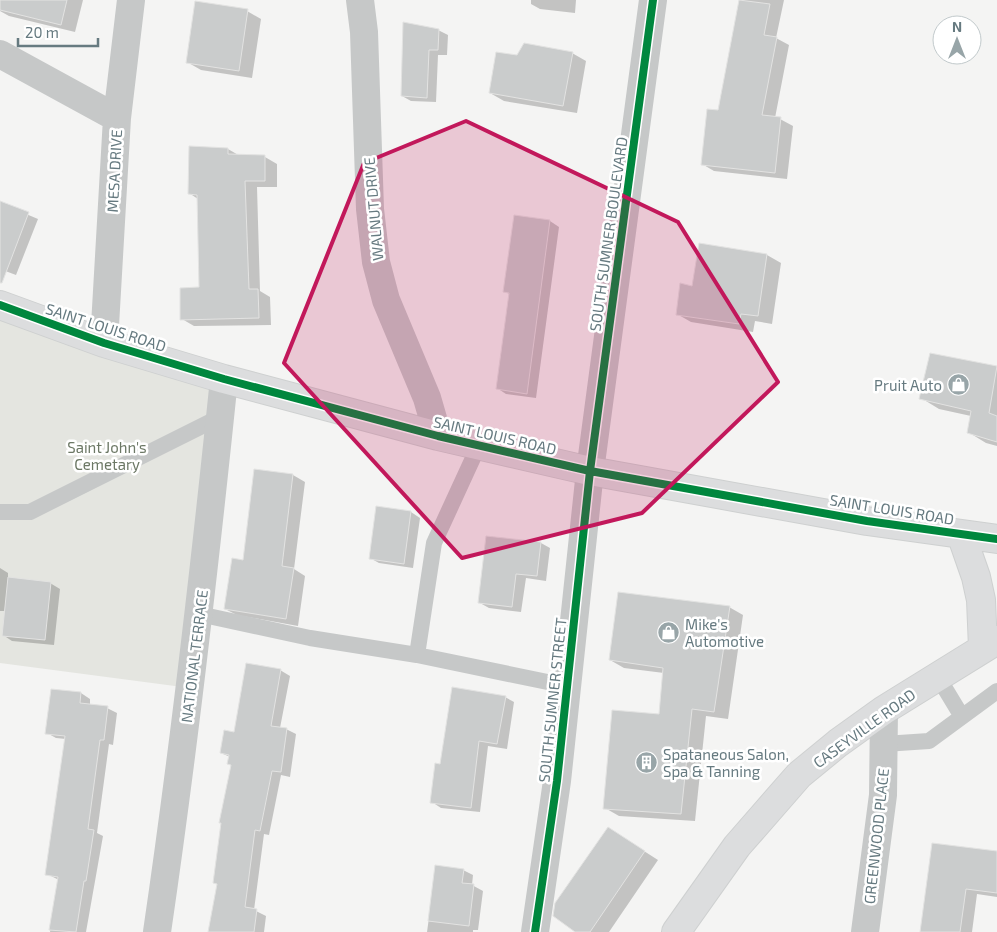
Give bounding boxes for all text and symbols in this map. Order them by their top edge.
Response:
scale bar [18,15,98,47]
north arrow [932,15,982,65]
text: N [952,18,962,35]
text: 20 m [25,23,59,41]
street label: MESA DRIVE [103,129,125,213]
street label: SOUTH SUMNER BOULEVARD [585,136,631,332]
street label: WALNUT DRIVE [360,156,386,262]
street label: SAINT LOUIS ROAD [43,299,169,355]
shop icon: Pruit Auto [946,373,970,397]
place label: Pruit Auto [874,376,942,394]
street label: SAINT LOUIS ROAD [432,412,558,458]
park label: Saint John's Cemetary [67,438,147,473]
street label: SAINT LOUIS ROAD [829,490,956,528]
street label: NATIONAL TERRACE [177,588,211,724]
place label: Mike's Automotive [685,615,764,650]
street label: SOUTH SUMNER STREET [534,616,570,783]
shop icon: Mike's Automotive [657,621,681,645]
street label: CASEYVILLE ROAD [809,685,919,771]
place label: Spataneous Salon, Spa & Tanning [663,745,789,780]
building icon: Spataneous Salon, Spa & Tanning [635,751,659,775]
street label: GREENWOOD PLACE [860,767,892,905]

